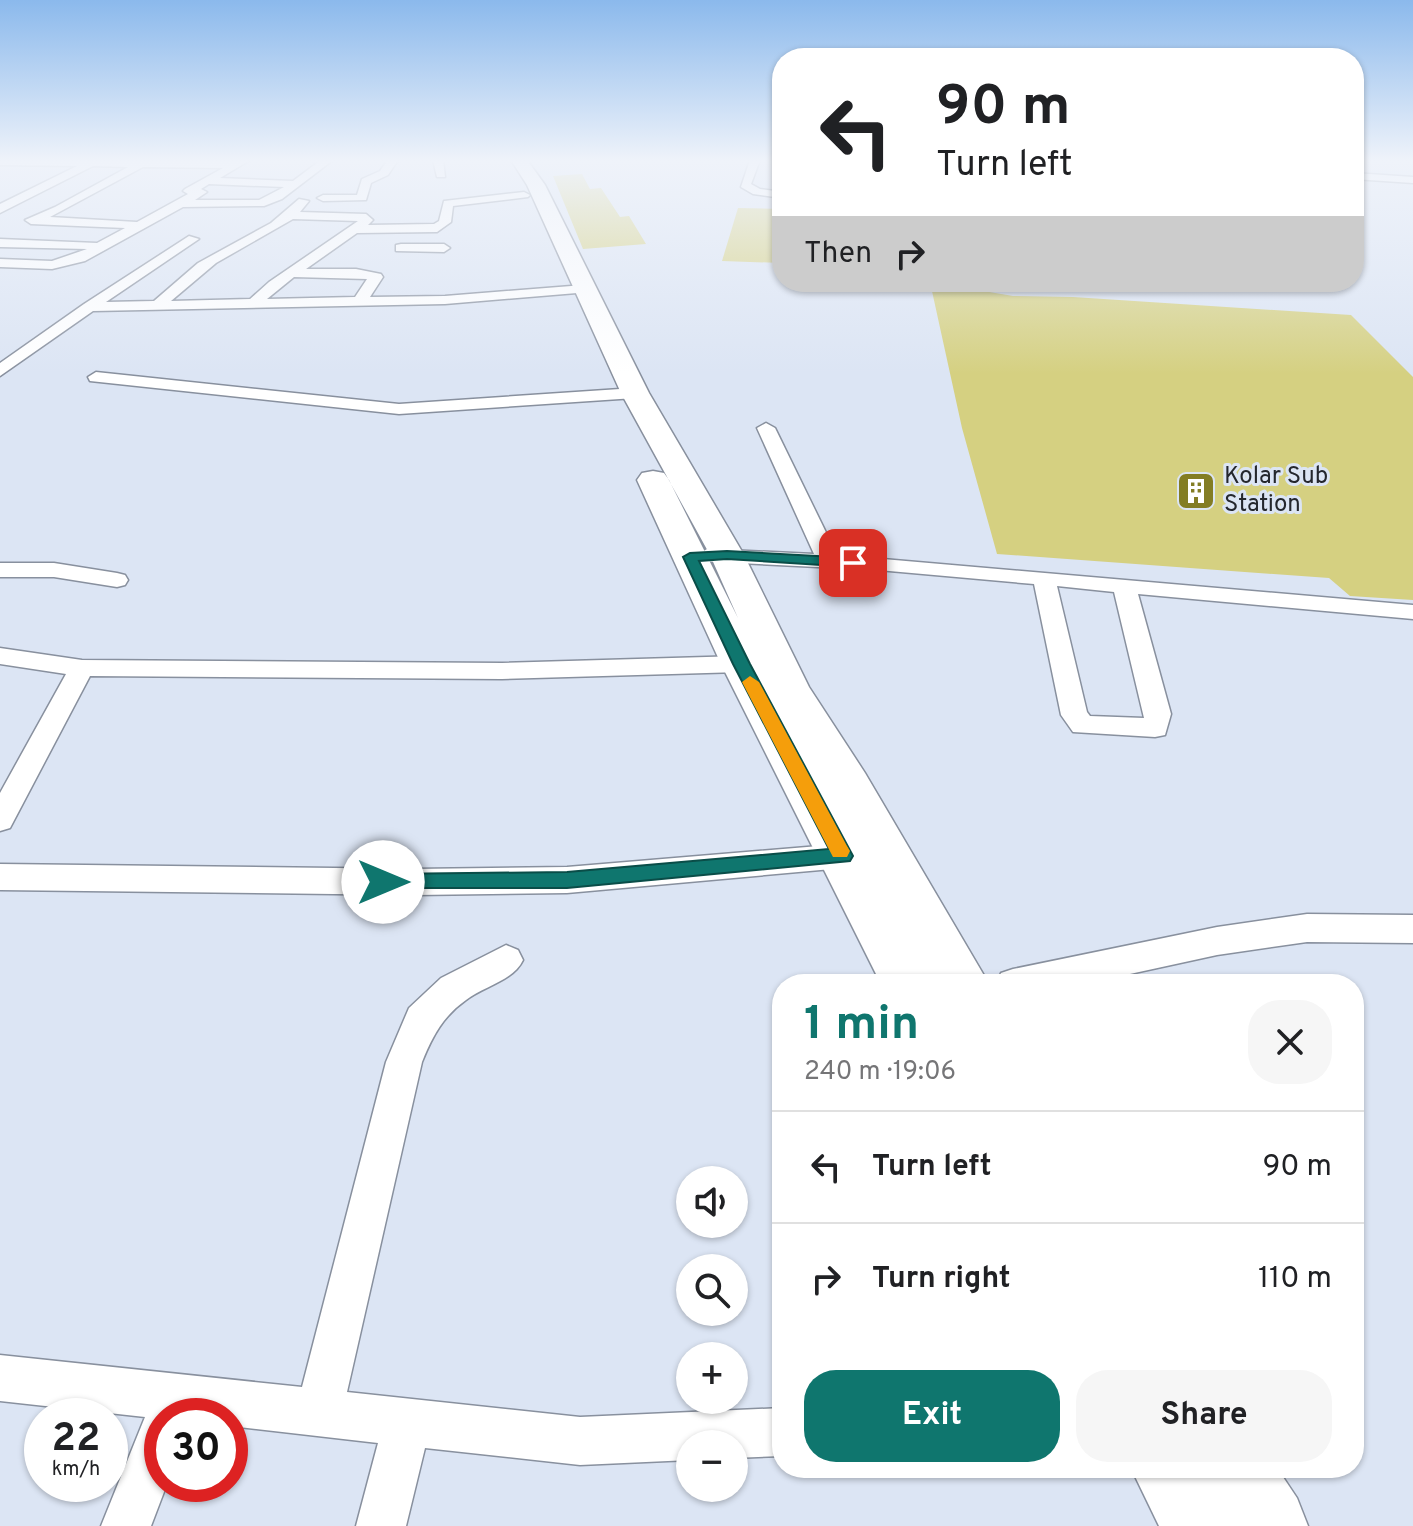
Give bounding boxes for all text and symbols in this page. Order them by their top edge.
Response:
text: 90 m [936,74,1071,144]
icon: left [804,80,908,184]
text: Turn left [936,143,1073,189]
icon: right [888,232,932,276]
text: Then [804,236,872,273]
place label: Kolar Sub Station [1224,462,1328,520]
building icon: Kolar Sub Station [1175,470,1217,512]
pin [819,529,887,597]
icon: arrive [831,541,875,585]
position arrow [341,840,425,924]
text: 1 min [804,996,919,1056]
button: close [1248,1000,1332,1084]
text: 240 m · 19:06 [804,1056,956,1089]
icon: left [804,1145,848,1189]
text: Turn left [872,1149,992,1186]
text: 90 m [1263,1149,1332,1186]
map controls [676,1166,748,1502]
button: sound [676,1166,748,1238]
button: search [676,1254,748,1326]
icon: right [804,1257,848,1301]
text: Turn right [872,1261,1010,1298]
text: 110 m [1258,1261,1332,1298]
button: + [676,1342,748,1414]
button: Exit [804,1370,1060,1462]
button: Share [1076,1370,1332,1462]
speed limit sign: 30 [144,1398,248,1502]
text: 22 [52,1415,100,1465]
button: − [676,1430,748,1502]
text: km/h [52,1457,100,1483]

